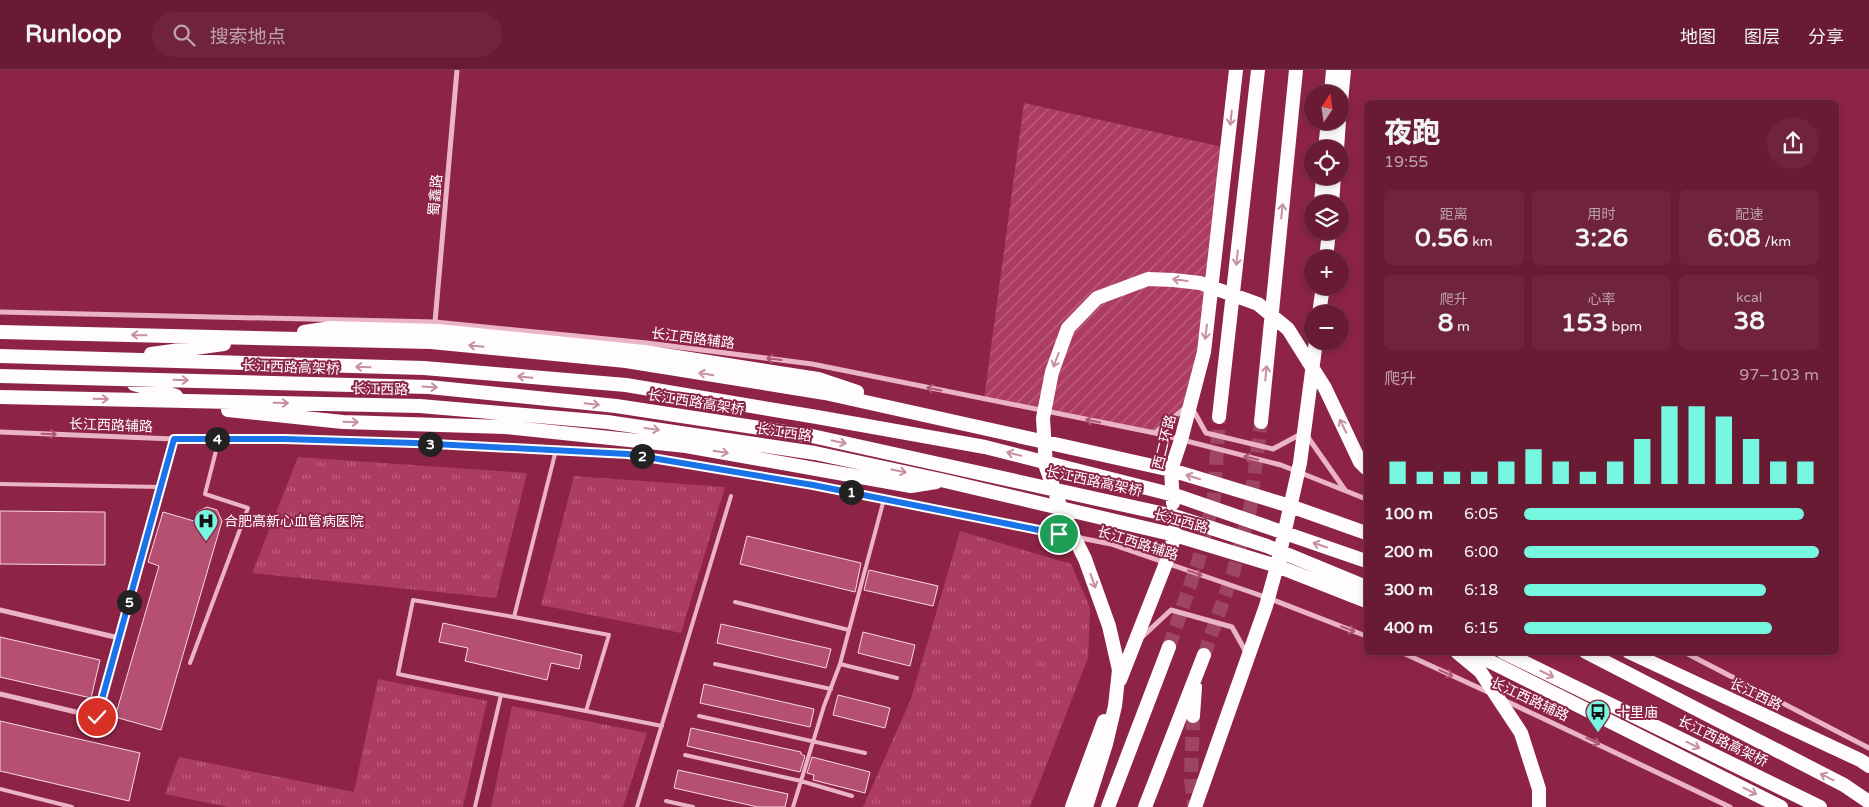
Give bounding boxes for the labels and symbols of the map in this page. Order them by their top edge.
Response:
north arrow [1304,85,1349,130]
one-way arrow [1226,110,1236,126]
street label: 蜀鑫路 [425,173,446,217]
one-way arrow [1277,204,1287,220]
one-way arrow [1232,249,1242,265]
one-way arrow [1172,275,1188,285]
one-way arrow [1201,324,1211,340]
street label: 长江西路辅路 [650,325,736,352]
one-way arrow [131,330,147,340]
one-way arrow [468,341,484,351]
one-way arrow [1051,352,1060,367]
one-way arrow [766,354,782,364]
street label: 长江西路高架桥 [242,357,340,378]
one-way arrow [355,362,371,371]
one-way arrow [1261,365,1271,381]
one-way arrow [699,369,715,379]
one-way arrow [517,372,533,381]
one-way arrow [172,376,188,385]
street label: 长江西路 [352,381,408,398]
one-way arrow [422,383,438,392]
one-way arrow [926,383,942,393]
street label: 长江西路高架桥 [646,386,746,419]
one-way arrow [93,395,109,404]
one-way arrow [272,398,289,408]
one-way arrow [584,399,600,408]
street label: 西二环路 [1149,413,1180,471]
street label: 长江西路辅路 [69,416,153,435]
one-way arrow [1086,416,1102,425]
one-way arrow [342,418,358,427]
one-way arrow [1338,419,1347,434]
street label: 长江西路 [755,420,813,445]
one-way arrow [644,424,660,434]
pin: 4 [204,426,230,452]
one-way arrow [40,429,56,438]
pin: 3 [418,432,442,456]
one-way arrow [831,438,847,447]
pin: 2 [630,444,654,468]
one-way arrow [713,448,729,458]
one-way arrow [1006,449,1022,458]
one-way arrow [1244,453,1260,462]
street label: 长江西路高架桥 [1044,463,1144,500]
one-way arrow [890,467,906,476]
one-way arrow [1186,471,1202,481]
pin: 1 [838,480,864,504]
street label: 长江西路 [1152,506,1210,537]
hospital icon: 合肥高新心血管病医院 [193,508,219,542]
place label: 合肥高新心血管病医院 [224,513,364,530]
pin [1038,513,1080,555]
street label: 长江西路辅路 [1095,523,1181,564]
one-way arrow [1313,540,1328,549]
one-way arrow [1187,569,1202,578]
one-way arrow [1089,573,1098,588]
pin: 5 [116,590,142,614]
one-way arrow [1339,625,1355,634]
one-way arrow [1438,668,1453,678]
one-way arrow [1539,670,1554,679]
street label: 长江西路辅路 [1488,674,1571,725]
street label: 长江西路 [1727,675,1785,714]
pin [76,696,118,738]
bus stop icon: 十里庙 [1585,699,1611,733]
place label: 十里庙 [1616,704,1658,721]
street label: 长江西路高架桥 [1675,712,1771,771]
one-way arrow [1585,736,1600,746]
one-way arrow [1685,741,1700,750]
one-way arrow [1820,772,1835,781]
one-way arrow [1742,786,1757,796]

